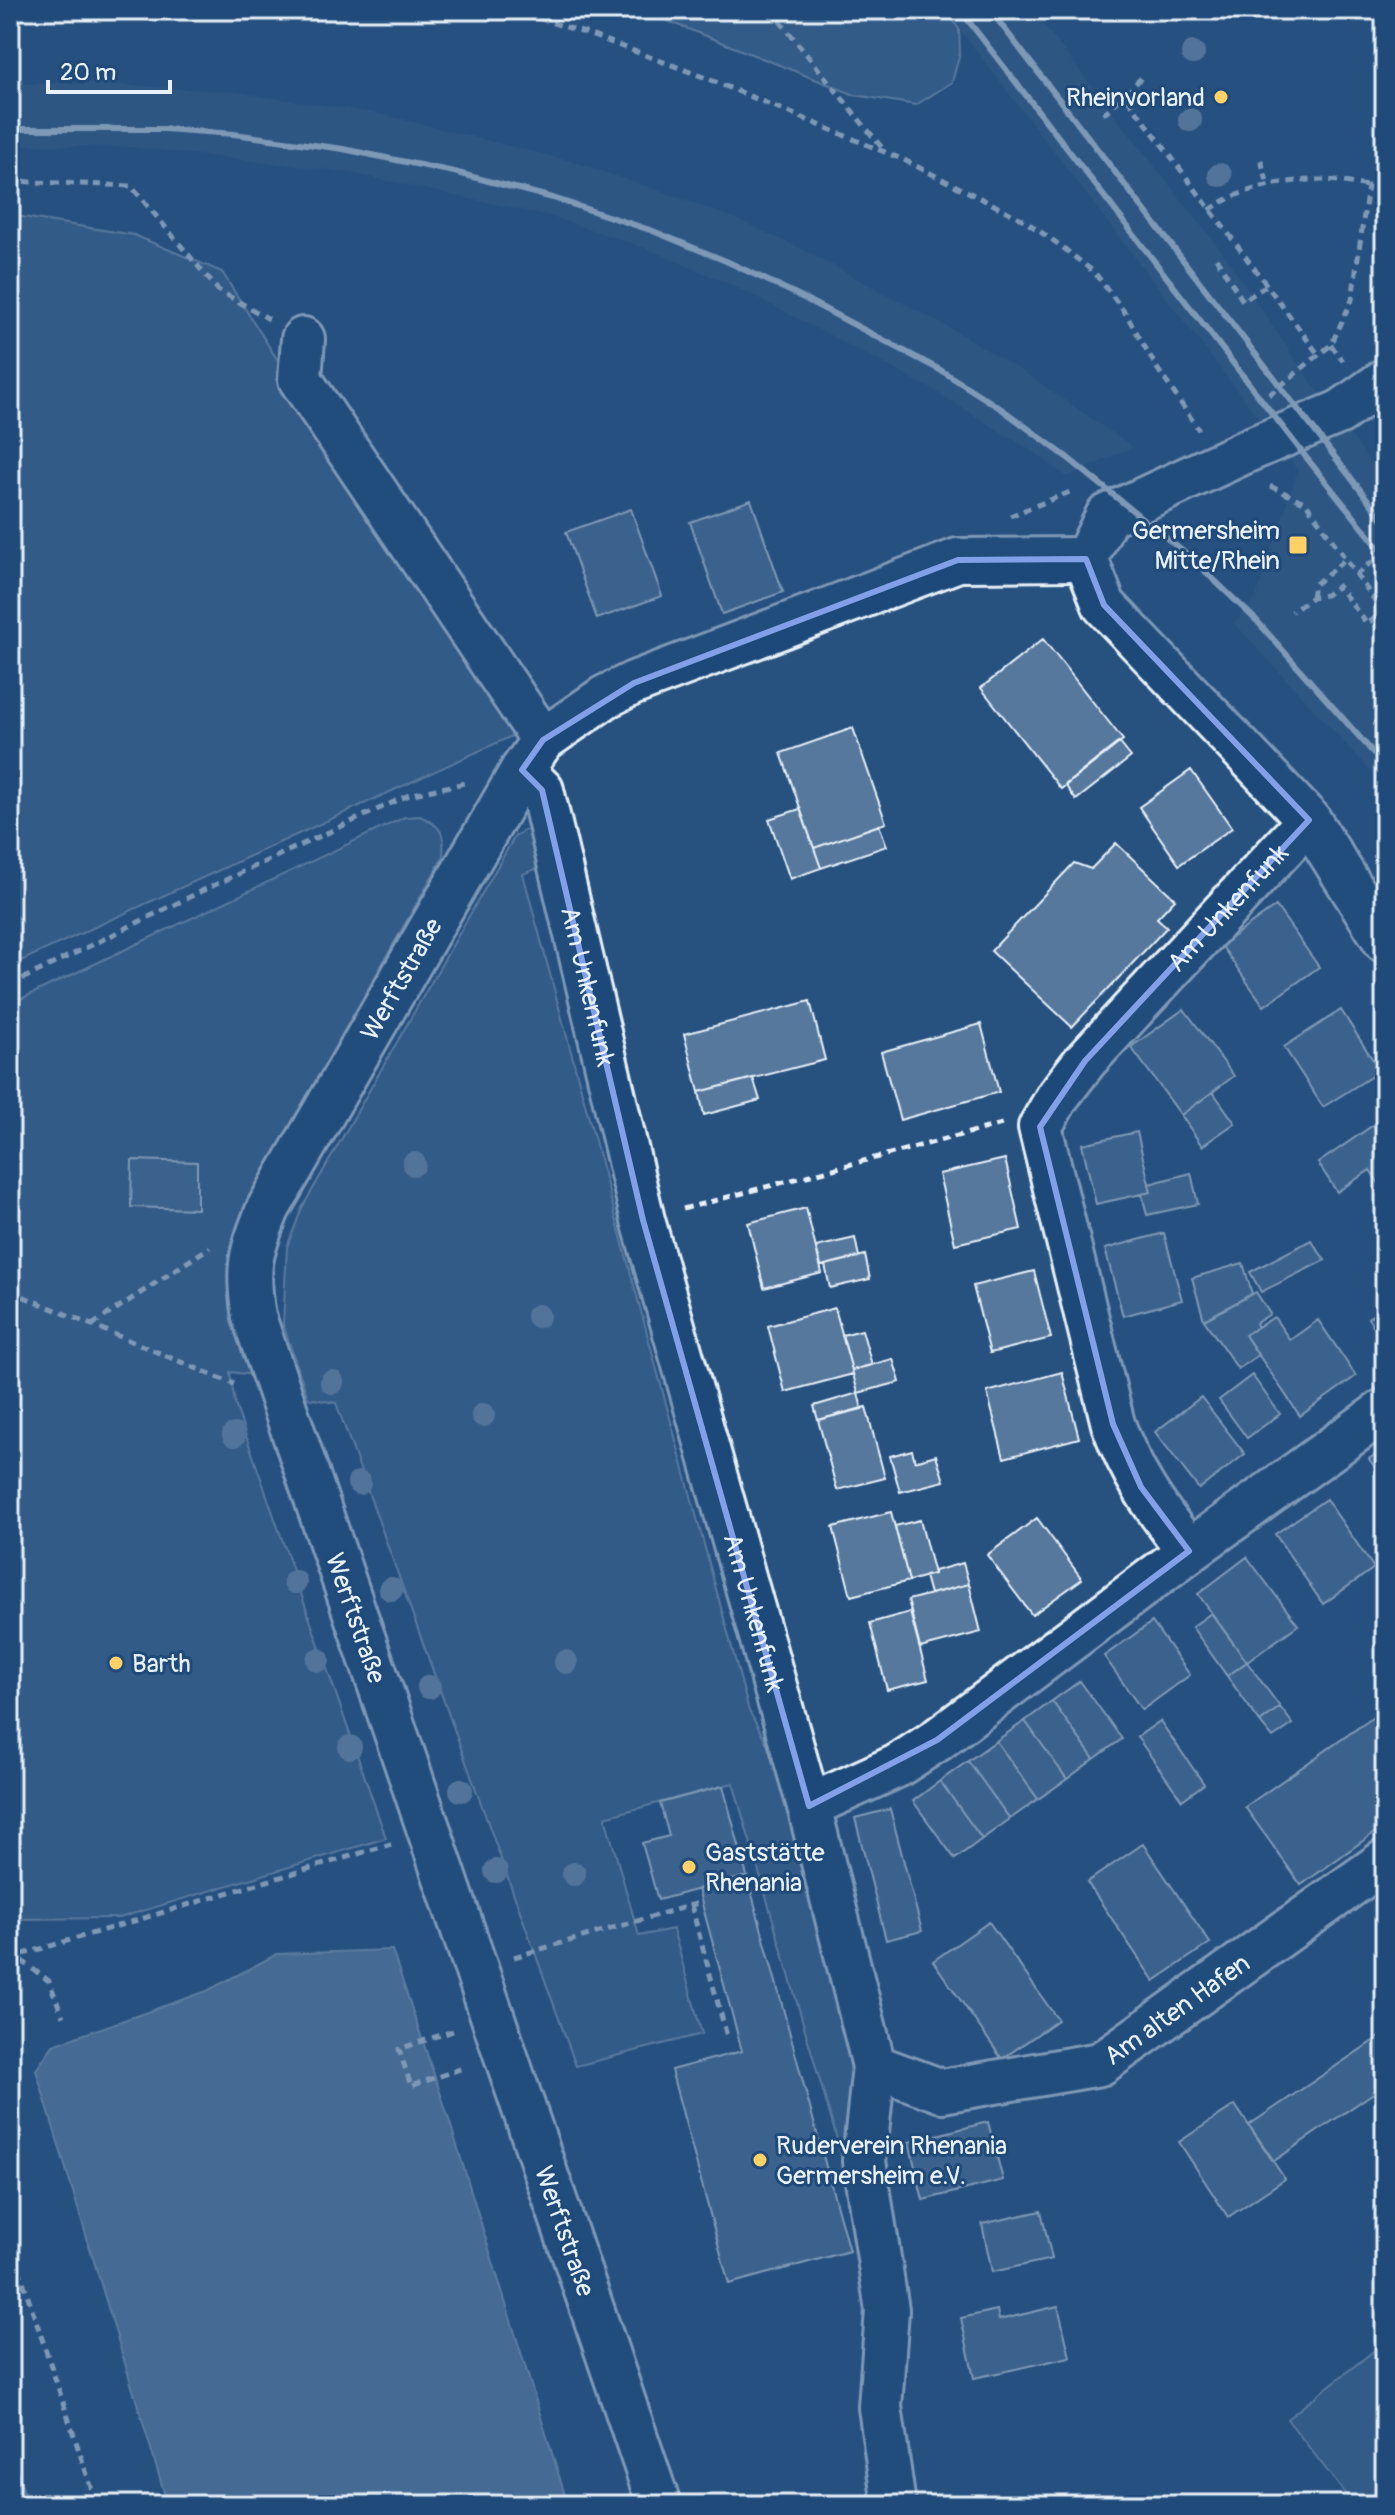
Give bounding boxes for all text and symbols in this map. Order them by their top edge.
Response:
scale bar [48,44,170,94]
text: 20 m [60,58,116,87]
place label: Rheinvorland [1066,82,1205,114]
marker: Rheinvorland [1212,88,1230,106]
place label: Germersheim Mitte/Rhein [1132,515,1280,577]
marker: Germersheim Mitte/Rhein [1287,534,1309,556]
street label: Am Unkenfunk [1161,838,1296,979]
street label: Am Unkenfunk [553,904,621,1070]
street label: Werftstraße [354,912,450,1046]
street label: Am Unkenfunk [716,1530,791,1696]
street label: Werftstraße [318,1549,392,1688]
place label: Barth [132,1648,191,1680]
marker: Barth [107,1654,125,1672]
place label: Gaststätte Rhenania [705,1837,825,1899]
marker: Gaststätte Rhenania [680,1858,698,1876]
street label: Am alten Hafen [1098,1947,1256,2073]
place label: Ruderverein Rhenania Germersheim e.V. [776,2130,1007,2192]
marker: Ruderverein Rhenania Germersheim e.V. [751,2151,769,2169]
street label: Werftstraße [527,2162,601,2301]

